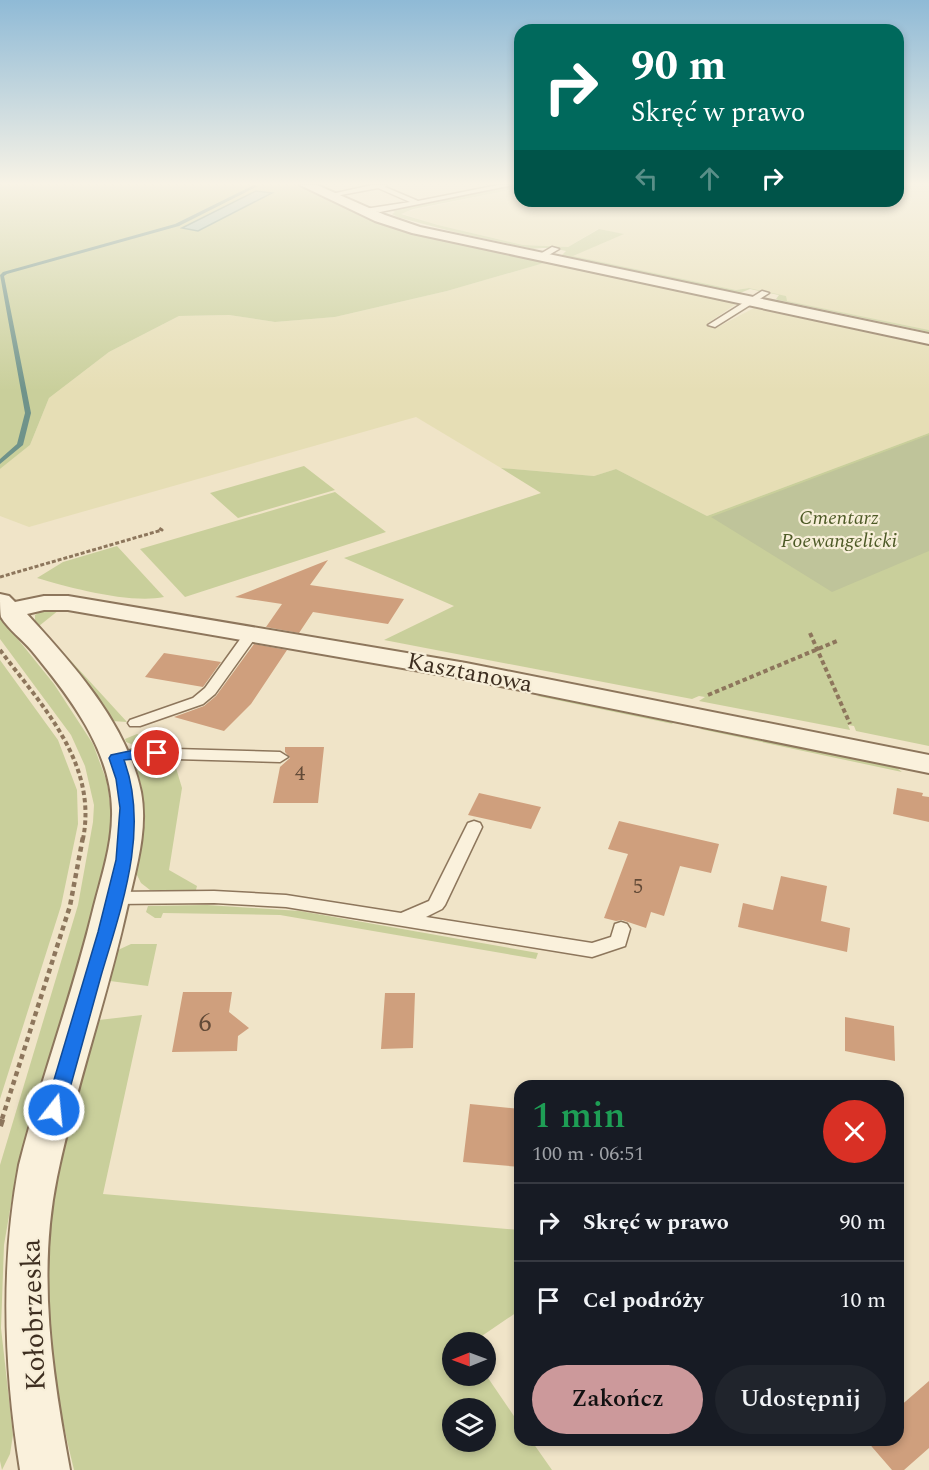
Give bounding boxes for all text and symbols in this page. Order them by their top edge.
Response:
text: 90 m [631,35,726,98]
icon: right [532,48,610,126]
text: Skręć w prawo [631,92,805,134]
icon: left [630,162,663,195]
icon: ahead [693,162,726,195]
icon: right [756,162,789,195]
park label: Cmentarz Poewangelicki [781,503,898,556]
street label: Kasztanowa [404,643,536,703]
pin [131,727,182,778]
icon: arrive [140,736,173,769]
house number: 4 [295,758,306,790]
house number: 5 [633,871,643,903]
house number: 6 [198,1003,212,1043]
position arrow [22,1078,86,1142]
text: 1 min [532,1089,625,1144]
button: close [823,1100,886,1163]
text: 100 m · 06:51 [532,1139,644,1169]
icon: right [532,1206,565,1239]
text: Skręć w prawo [583,1206,729,1239]
text: 90 m [840,1206,886,1239]
street label: Kołobrzeska [9,1238,58,1392]
icon: arrive [532,1284,565,1317]
text: Cel podróży [583,1284,703,1317]
text: 10 m [840,1284,886,1317]
north arrow [442,1332,496,1386]
map controls [442,1332,496,1452]
button: Zakończ [532,1365,703,1434]
button: Udostępnij [715,1365,886,1434]
button: layers [442,1398,496,1452]

